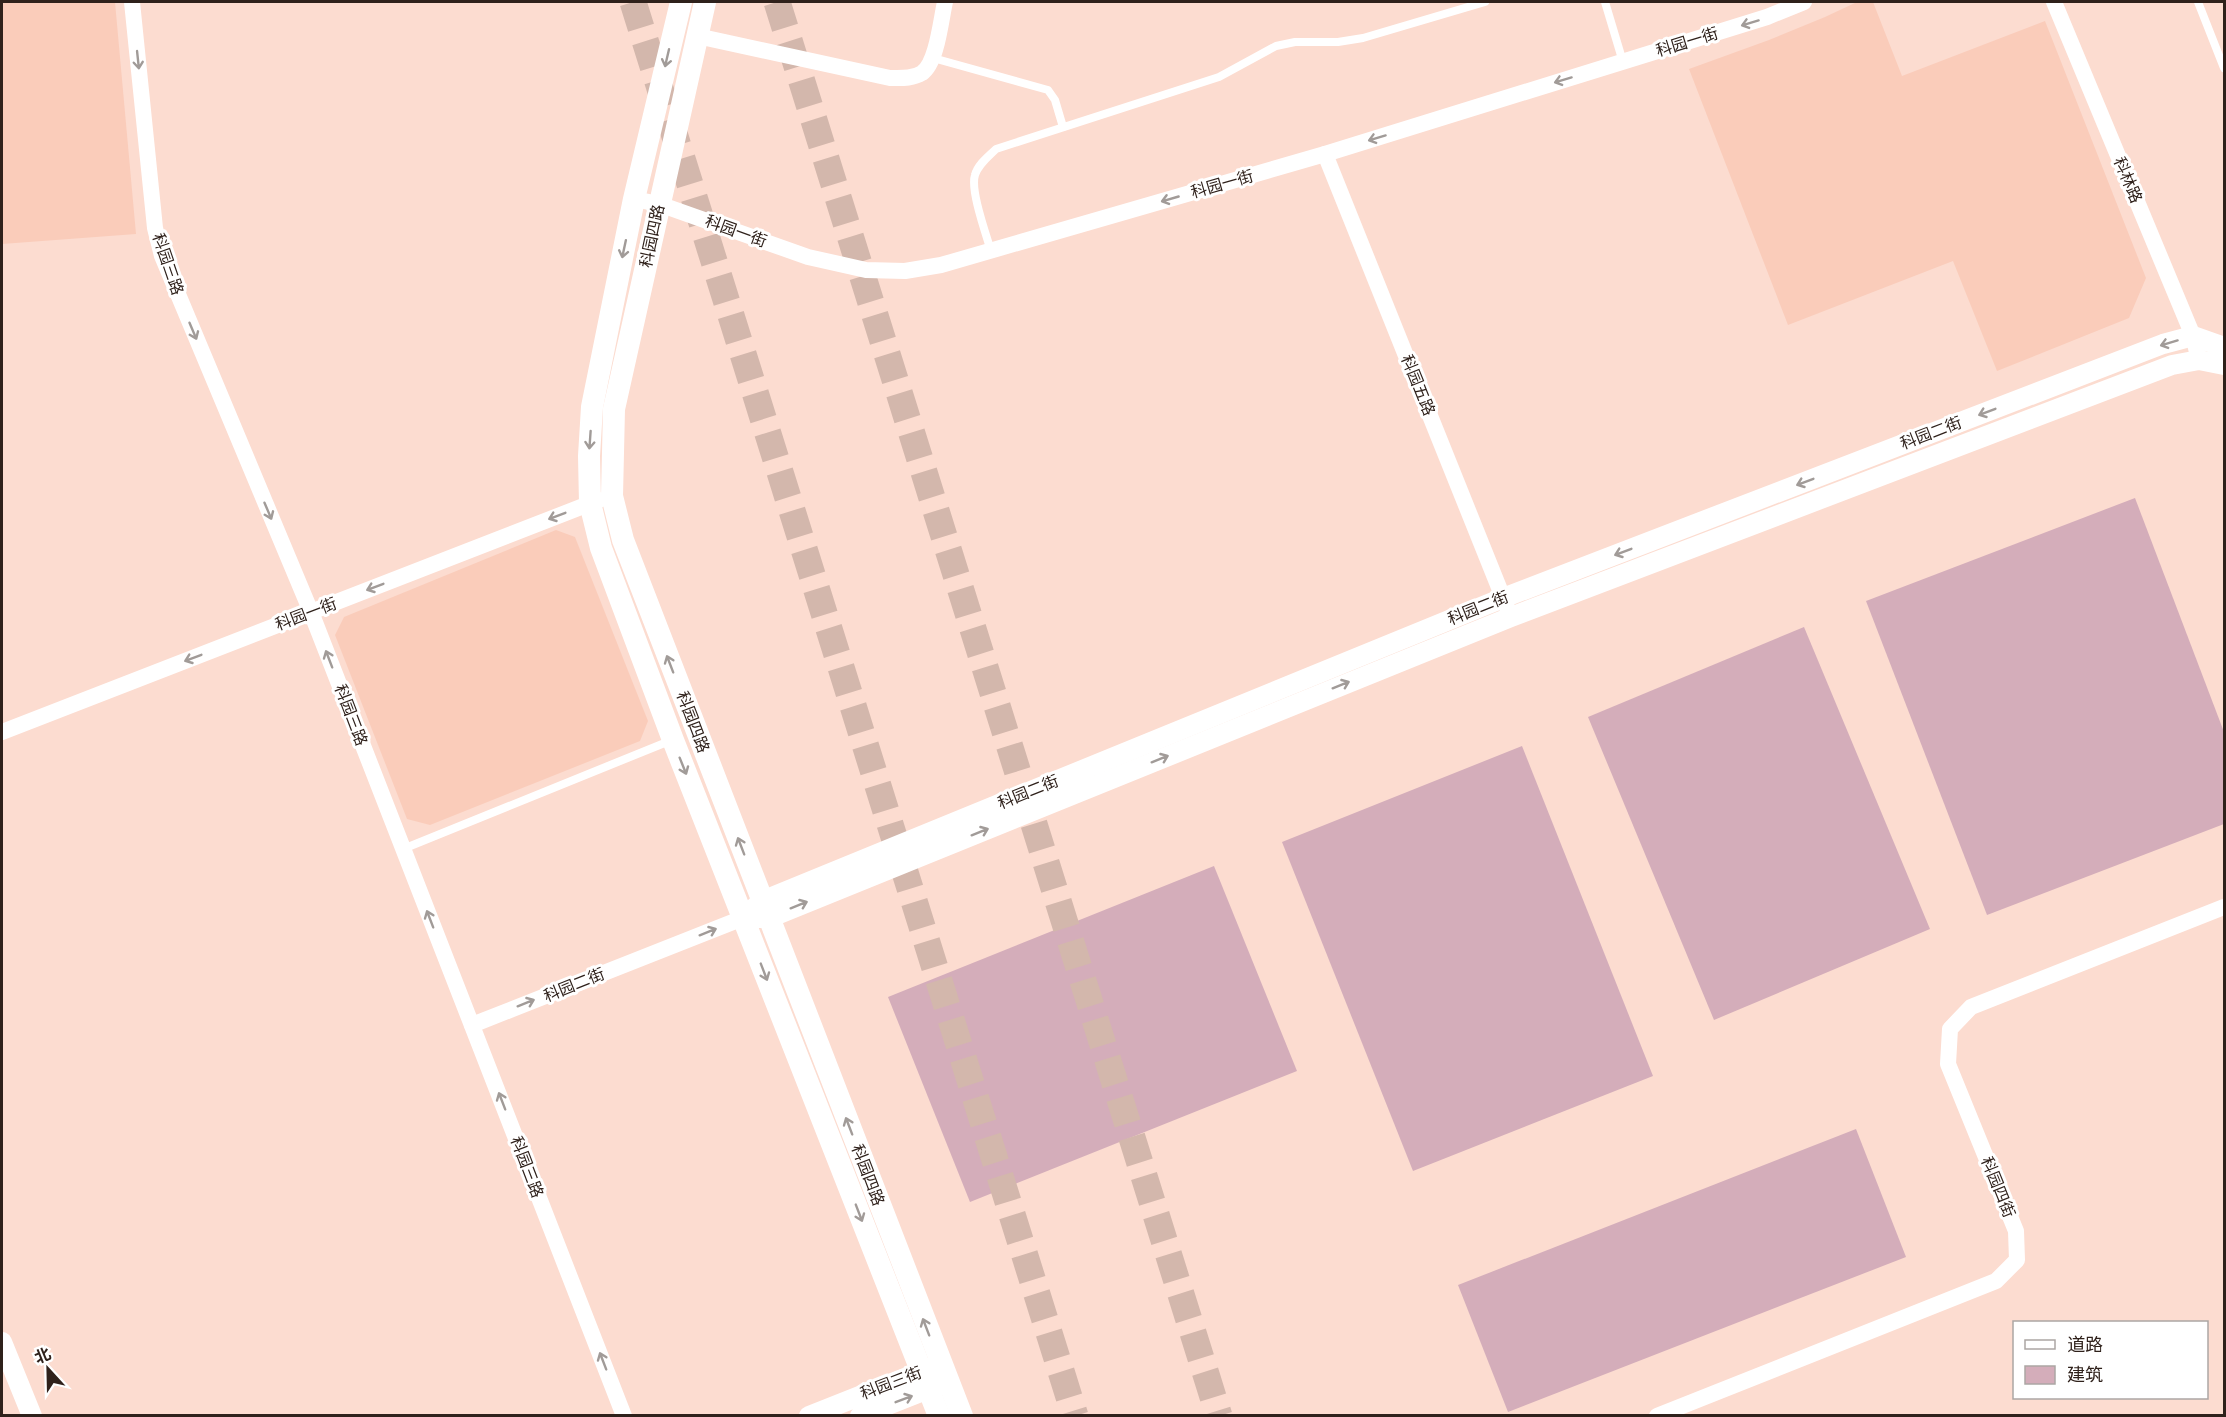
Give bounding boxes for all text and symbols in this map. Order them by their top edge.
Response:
one-way arrow [1741,18,1760,29]
street label: 科园一街 [1654,24,1720,60]
one-way arrow [133,49,144,69]
one-way arrow [661,49,673,68]
one-way arrow [1554,75,1573,86]
one-way arrow [1368,133,1387,144]
street label: 科林路 [2110,154,2146,206]
street label: 科园一街 [1189,166,1255,202]
one-way arrow [1161,194,1180,205]
street label: 科园四路 [636,203,668,269]
street label: 科园一街 [703,211,769,251]
street label: 科园三路 [149,231,187,297]
one-way arrow [618,238,629,258]
one-way arrow [188,321,199,339]
one-way arrow [2160,338,2179,349]
street label: 科园五路 [1397,352,1439,418]
one-way arrow [1978,407,1996,418]
street label: 科园二街 [1898,413,1964,453]
one-way arrow [584,430,595,450]
one-way arrow [1796,477,1814,488]
one-way arrow [263,501,274,519]
one-way arrow [548,512,567,523]
one-way arrow [1614,547,1632,558]
one-way arrow [366,582,385,593]
street label: 科园二街 [1445,587,1511,629]
street label: 科园一街 [273,594,339,634]
one-way arrow [323,651,334,669]
one-way arrow [184,653,203,664]
one-way arrow [664,655,675,674]
one-way arrow [1331,679,1350,690]
street label: 科园三路 [331,682,371,748]
street label: 科园四路 [673,689,713,755]
one-way arrow [1151,753,1169,764]
one-way arrow [678,756,689,775]
street label: 科园二街 [995,771,1061,813]
one-way arrow [970,826,988,837]
one-way arrow [735,837,746,855]
one-way arrow [789,899,808,910]
one-way arrow [424,911,435,929]
one-way arrow [698,926,716,937]
one-way arrow [760,963,771,981]
street label: 科园二街 [541,964,607,1006]
one-way arrow [517,997,535,1008]
one-way arrow [495,1092,506,1111]
one-way arrow [843,1117,854,1135]
street label: 科园三路 [507,1134,547,1200]
street label: 科园四路 [848,1142,888,1208]
street label: 科园四街 [1977,1154,2019,1220]
one-way arrow [854,1203,865,1221]
one-way arrow [920,1318,931,1337]
legend [2013,1321,2208,1399]
text: 道路 [2067,1334,2103,1355]
north arrow [18,1339,78,1399]
text: 北 [32,1344,54,1367]
one-way arrow [597,1352,608,1371]
street label: 科园三街 [858,1363,924,1403]
text: 建筑 [2067,1364,2103,1385]
one-way arrow [894,1392,913,1403]

